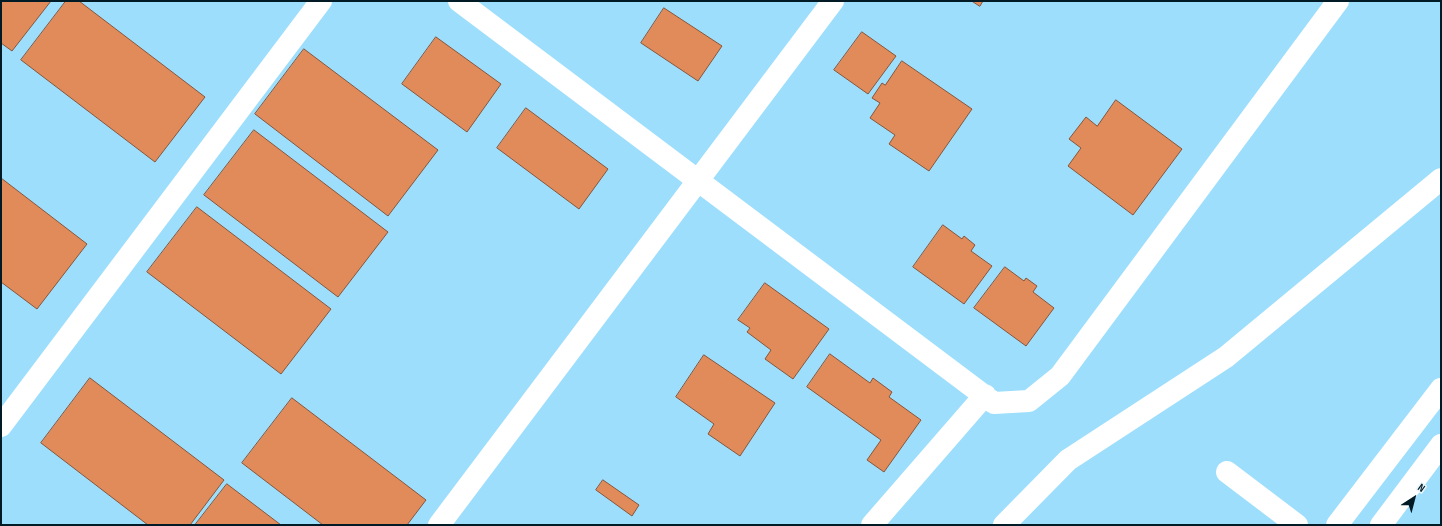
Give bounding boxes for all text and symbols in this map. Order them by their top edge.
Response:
north arrow [1394,478,1434,518]
text: N [1415,481,1428,495]

